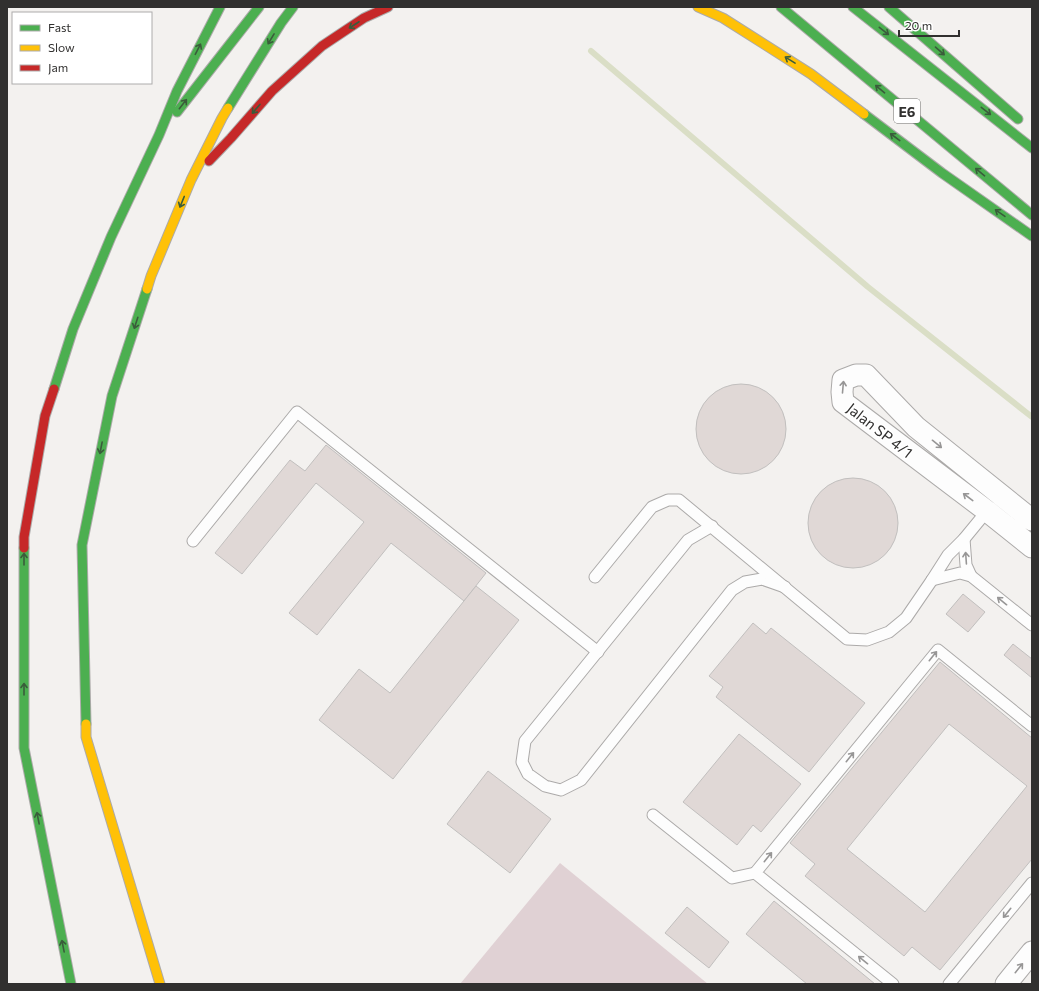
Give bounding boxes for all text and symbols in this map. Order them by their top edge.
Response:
legend [12,12,152,84]
scale bar [899,12,959,38]
text: 20 m [905,18,932,32]
text: Fast [48,20,71,34]
one-way arrow [348,21,359,29]
one-way arrow [878,27,889,35]
one-way arrow [266,33,274,45]
text: Slow [48,40,75,54]
one-way arrow [195,43,203,55]
one-way arrow [934,46,945,55]
one-way arrow [784,56,796,64]
text: Jam [48,60,68,75]
one-way arrow [875,85,886,94]
one-way arrow [179,99,187,110]
road number: E6 [894,99,920,123]
one-way arrow [251,104,260,115]
one-way arrow [981,107,992,116]
one-way arrow [889,133,900,141]
one-way arrow [975,168,986,176]
one-way arrow [178,195,185,207]
one-way arrow [995,209,1006,217]
one-way arrow [132,317,139,330]
one-way arrow [839,381,846,394]
street label: Jalan SP 4/1 [844,399,916,461]
one-way arrow [932,440,943,449]
one-way arrow [97,442,105,455]
one-way arrow [963,493,974,501]
one-way arrow [962,552,969,565]
one-way arrow [20,553,28,566]
one-way arrow [996,596,1007,605]
one-way arrow [928,651,937,662]
one-way arrow [20,683,28,696]
one-way arrow [846,751,855,762]
one-way arrow [34,812,42,825]
one-way arrow [764,852,773,863]
one-way arrow [1003,907,1012,918]
one-way arrow [59,940,67,953]
one-way arrow [858,955,868,964]
one-way arrow [1015,963,1024,974]

